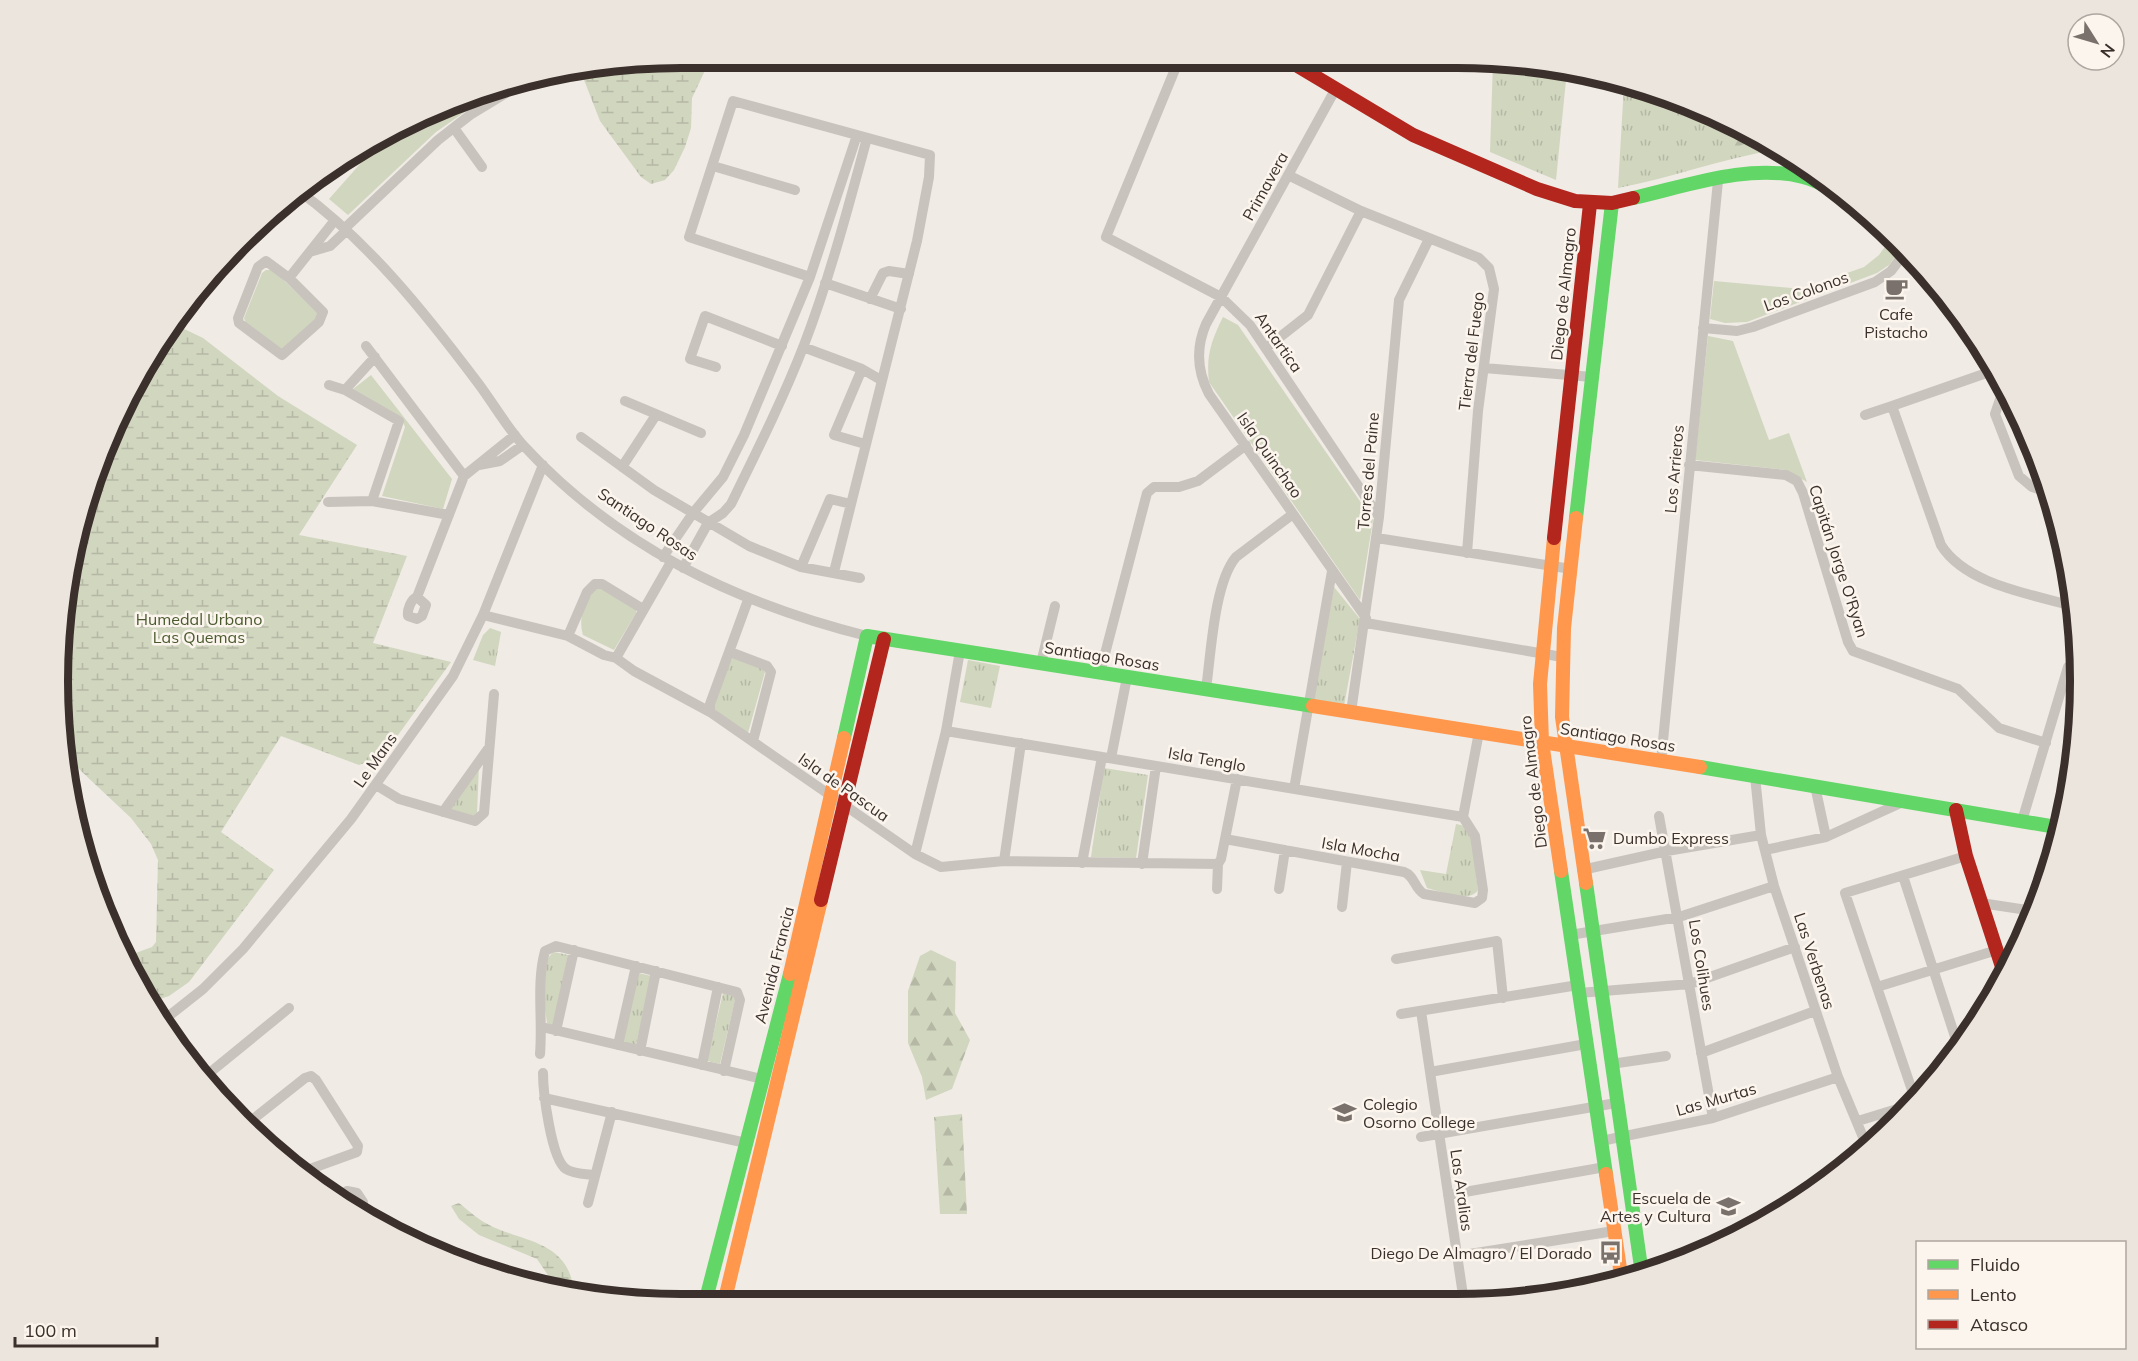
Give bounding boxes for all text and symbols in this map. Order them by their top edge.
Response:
north arrow [2066,12,2126,72]
text: N [2096,40,2120,62]
street label: Primavera [1238,148,1292,224]
street label: Diego de Almagro [1546,227,1580,361]
street label: Los Colonos [1761,266,1851,316]
cafe icon: Cafe Pistacho [1883,276,1909,302]
street label: Tierra del Fuego [1454,291,1488,411]
place label: Cafe Pistacho [1864,304,1928,342]
street label: Antartica [1251,308,1307,376]
street label: Isla Quinchao [1233,408,1307,502]
street label: Torres del Paine [1353,411,1383,531]
street label: Los Arrieros [1660,424,1688,514]
street label: Capitán Jorge O'Ryan [1805,482,1873,640]
street label: Santiago Rosas [594,483,702,565]
park label: Humedal Urbano Las Quemas [136,609,262,647]
street label: Santiago Rosas [1043,637,1161,675]
street label: Diego de Almagro [1515,714,1551,850]
street label: Santiago Rosas [1559,718,1677,756]
street label: Le Mans [349,729,401,791]
street label: Isla Tenglo [1166,742,1248,776]
street label: Isla de Pascua [795,748,893,826]
supermarket icon: Dumbo Express [1582,825,1608,851]
place label: Dumbo Express [1613,828,1729,848]
street label: Isla Mocha [1320,832,1402,866]
street label: Avenida Francia [750,904,798,1026]
street label: Las Verbenas [1790,910,1840,1012]
street label: Los Colihues [1685,918,1719,1012]
street label: Las Murtas [1673,1078,1759,1120]
place label: Colegio Osorno College [1363,1094,1475,1132]
school or university icon: Colegio Osorno College [1332,1100,1358,1126]
street label: Las Aralias [1446,1148,1478,1232]
place label: Escuela de Artes y Cultura [1600,1188,1711,1226]
school or university icon: Escuela de Artes y Cultura [1716,1194,1742,1220]
bus stop icon: Diego De Almagro / El Dorado [1597,1240,1623,1266]
legend [1916,1241,2126,1349]
place label: Diego De Almagro / El Dorado [1371,1243,1592,1263]
text: Fluido [1970,1253,2020,1276]
text: Lento [1970,1283,2017,1306]
scale bar [15,1310,158,1348]
text: Atasco [1970,1313,2028,1336]
text: 100 m [24,1319,77,1342]

